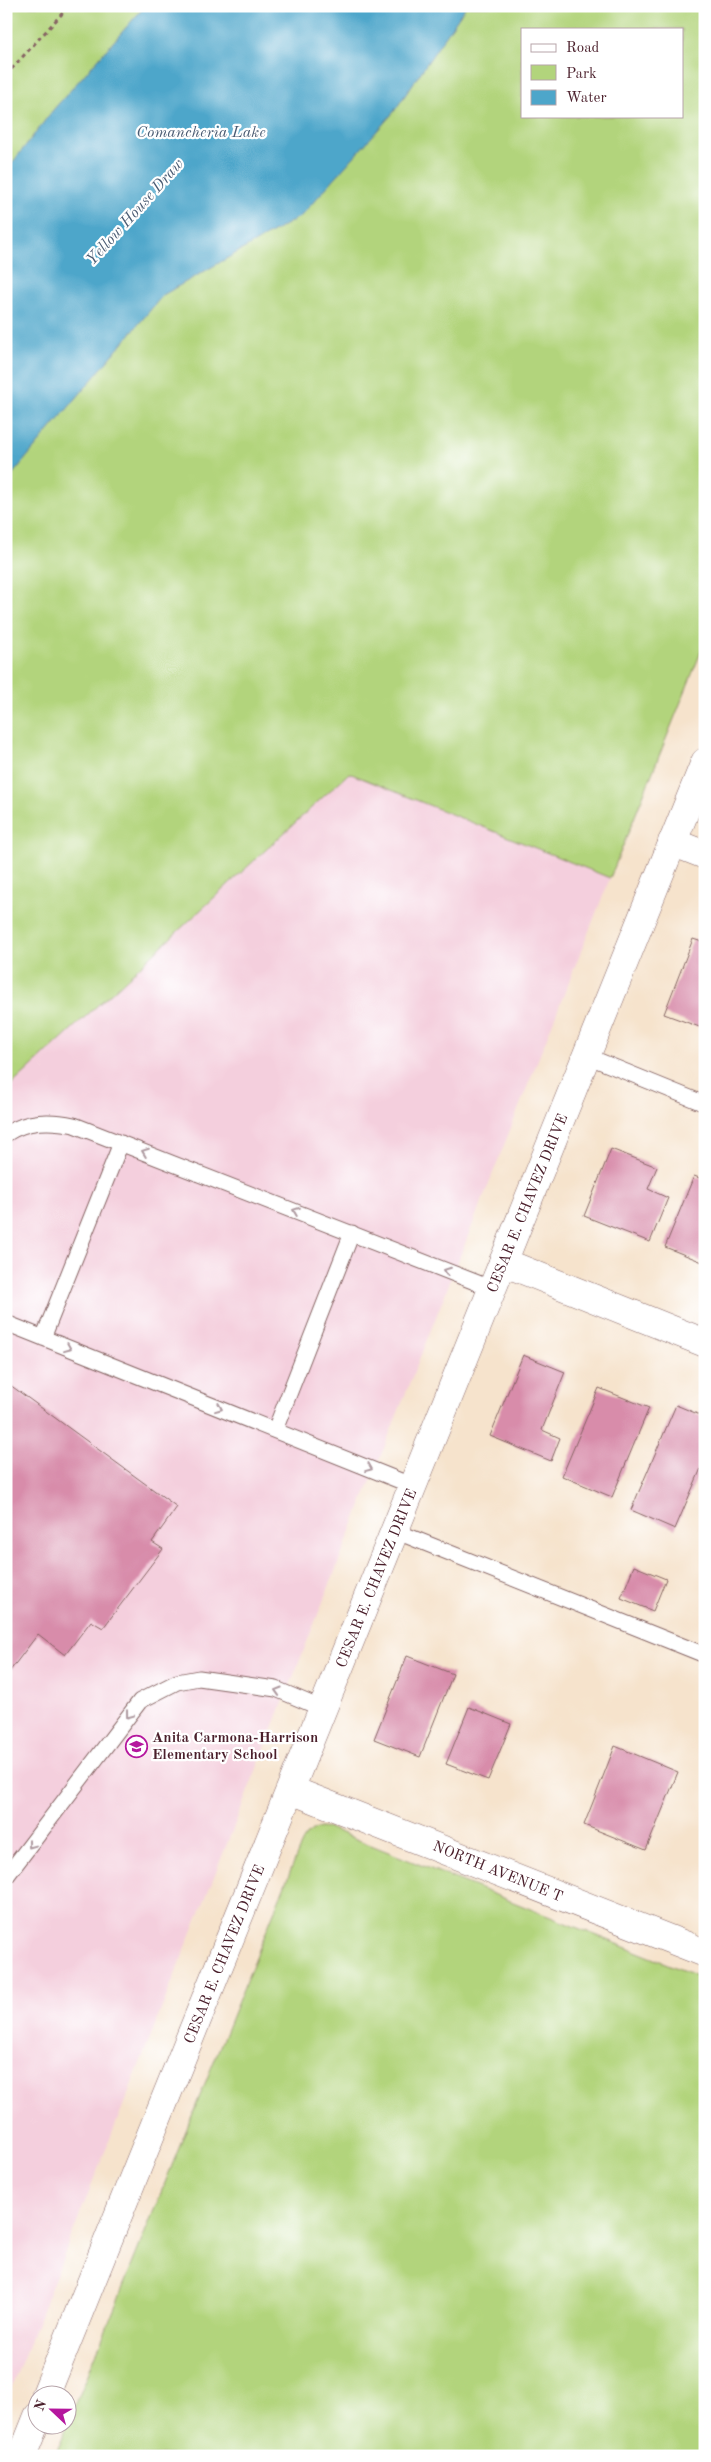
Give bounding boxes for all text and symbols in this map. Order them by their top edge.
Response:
legend [521,28,684,118]
text: Road [566,41,600,56]
text: Park [566,67,597,82]
text: Water [566,91,607,106]
water label: Comancheria Lake [136,125,266,141]
water label: Yellow House Draw [84,156,188,268]
street label: CESAR E. CHAVEZ DRIVE [486,1112,571,1295]
one-way arrow [141,1148,149,1158]
one-way arrow [292,1207,301,1218]
one-way arrow [443,1266,452,1277]
one-way arrow [63,1341,72,1352]
one-way arrow [214,1402,222,1412]
one-way arrow [365,1462,373,1472]
street label: CESAR E. CHAVEZ DRIVE [335,1487,420,1670]
one-way arrow [274,1687,283,1697]
one-way arrow [126,1709,135,1719]
place label: Anita Carmona-Harrison Elementary School [152,1731,318,1763]
school or university icon: Anita Carmona-Harrison Elementary School [124,1734,148,1758]
one-way arrow [28,1839,37,1849]
street label: NORTH AVENUE T [430,1839,565,1905]
street label: CESAR E. CHAVEZ DRIVE [183,1863,268,2046]
north arrow [28,2384,78,2434]
text: N [32,2398,49,2413]

